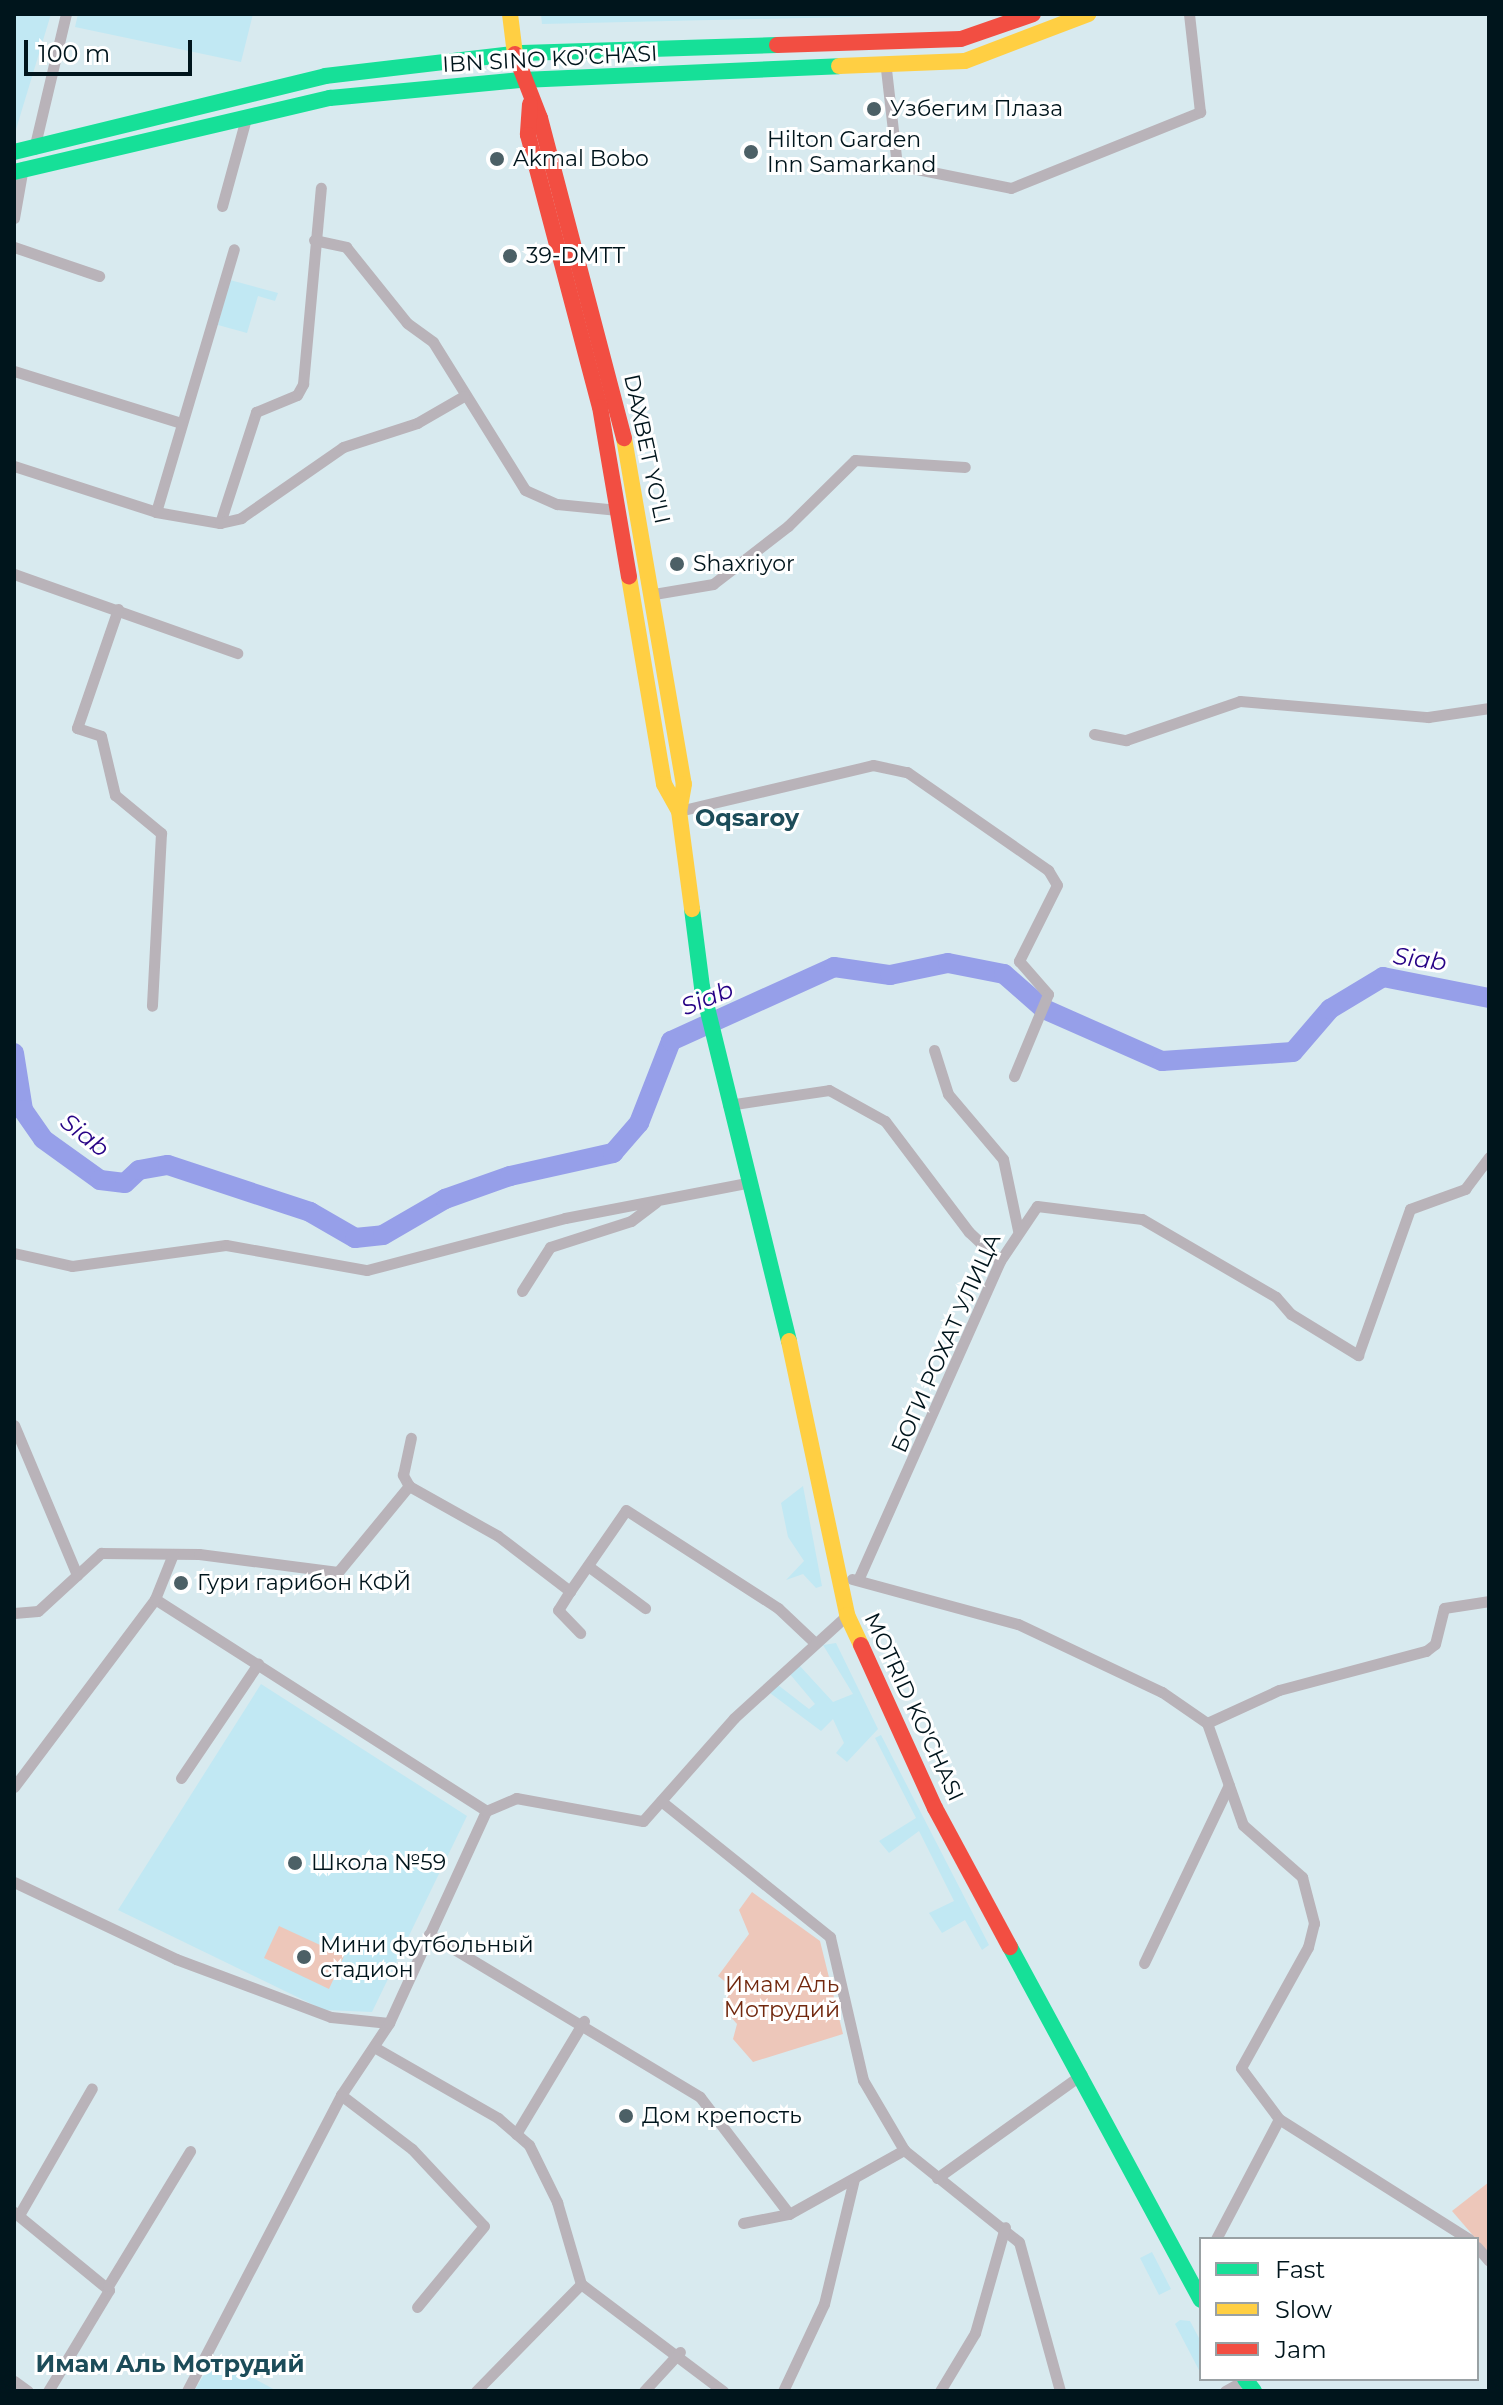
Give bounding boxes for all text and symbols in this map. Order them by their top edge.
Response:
scale bar [28,24,196,74]
text: 100 m [38,39,110,68]
street label: IBN SINO KO'CHASI [442,40,658,78]
place label: Узбегим Плаза [890,96,1063,122]
marker: Узбегим Плаза [865,100,883,118]
place label: Hilton Garden Inn Samarkand [767,126,936,178]
marker: Hilton Garden Inn Samarkand [742,143,760,161]
place label: Akmal Bobo [513,146,649,172]
marker: Akmal Bobo [488,150,506,168]
place label: 39-DMTT [526,243,625,269]
marker: 39-DMTT [501,247,519,265]
street label: DAXBET YO'LI [618,372,676,526]
place label: Shaxriyor [693,551,795,577]
marker: Shaxriyor [668,555,686,573]
district label: Oqsaroy [695,804,799,832]
water label: Siab [1391,941,1449,977]
water label: Siab [677,975,737,1021]
water label: Siab [55,1107,115,1163]
street label: БОГИ РОХАТ УЛИЦА [886,1229,1006,1457]
place label: Гури гарибон КФЙ [197,1570,411,1596]
marker: Гури гарибон КФЙ [172,1574,190,1592]
street label: MOTRID KO'CHASI [859,1609,969,1805]
place label: Школа №59 [311,1850,446,1876]
marker: Школа №59 [286,1854,304,1872]
place label: Мини футбольный стадион [320,1931,534,1982]
marker: Мини футбольный стадион [295,1948,313,1966]
park label: Имам Аль Мотрудий [724,1971,840,2022]
place label: Дом крепость [642,2103,802,2129]
marker: Дом крепость [617,2107,635,2125]
legend [1199,2237,1479,2381]
text: Fast [1275,2255,1325,2284]
text: Slow [1275,2295,1332,2324]
text: Jam [1275,2335,1327,2364]
district label: Имам Аль Мотрудий [36,2350,304,2378]

